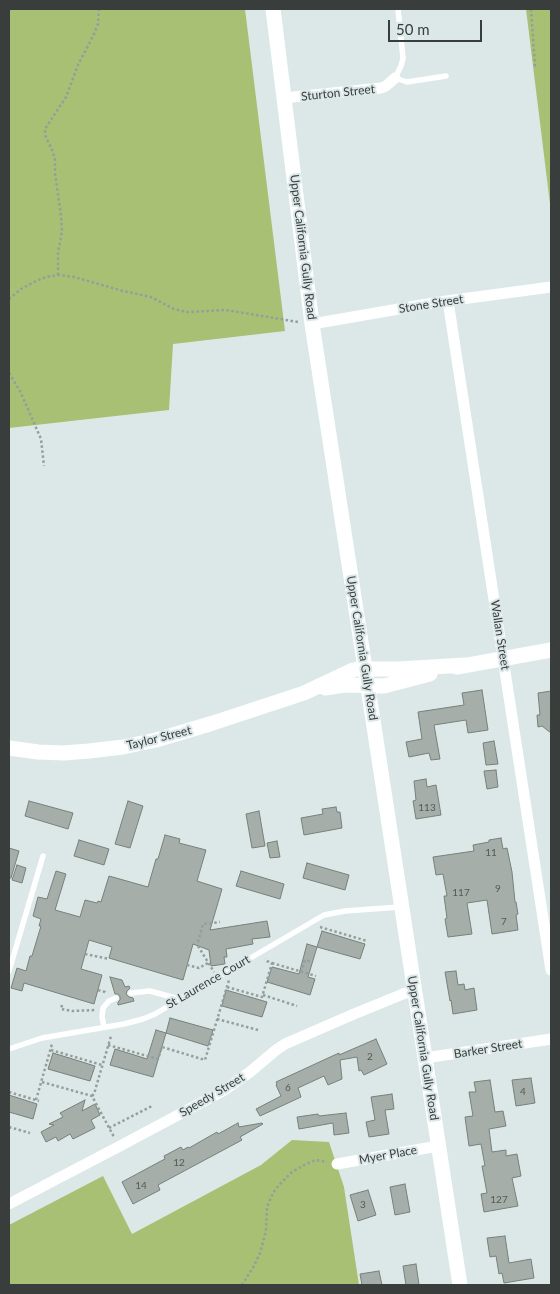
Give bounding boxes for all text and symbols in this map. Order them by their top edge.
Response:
scale bar [390,10,484,42]
text: 50 m [396,20,430,38]
street label: Sturton Street [300,82,376,104]
street label: Upper California Gully Road [287,174,319,320]
street label: Stone Street [398,292,464,316]
street label: Upper California Gully Road [343,575,381,721]
street label: Wallan Street [487,599,513,671]
street label: Taylor Street [125,723,193,753]
house number: 113 [418,802,436,814]
house number: 11 [485,847,497,859]
house number: 9 [495,883,501,895]
house number: 117 [452,887,470,899]
house number: 7 [501,916,507,928]
street label: St Laurence Court [163,952,253,1012]
street label: Upper California Gully Road [404,975,442,1121]
street label: Barker Street [453,1036,523,1062]
house number: 2 [367,1051,373,1063]
street label: Speedy Street [177,1070,247,1120]
house number: 6 [285,1082,291,1094]
house number: 4 [520,1086,526,1098]
street label: Myer Place [358,1143,418,1167]
house number: 12 [173,1157,185,1169]
house number: 14 [135,1180,147,1192]
house number: 127 [490,1194,508,1206]
house number: 3 [360,1199,366,1211]

